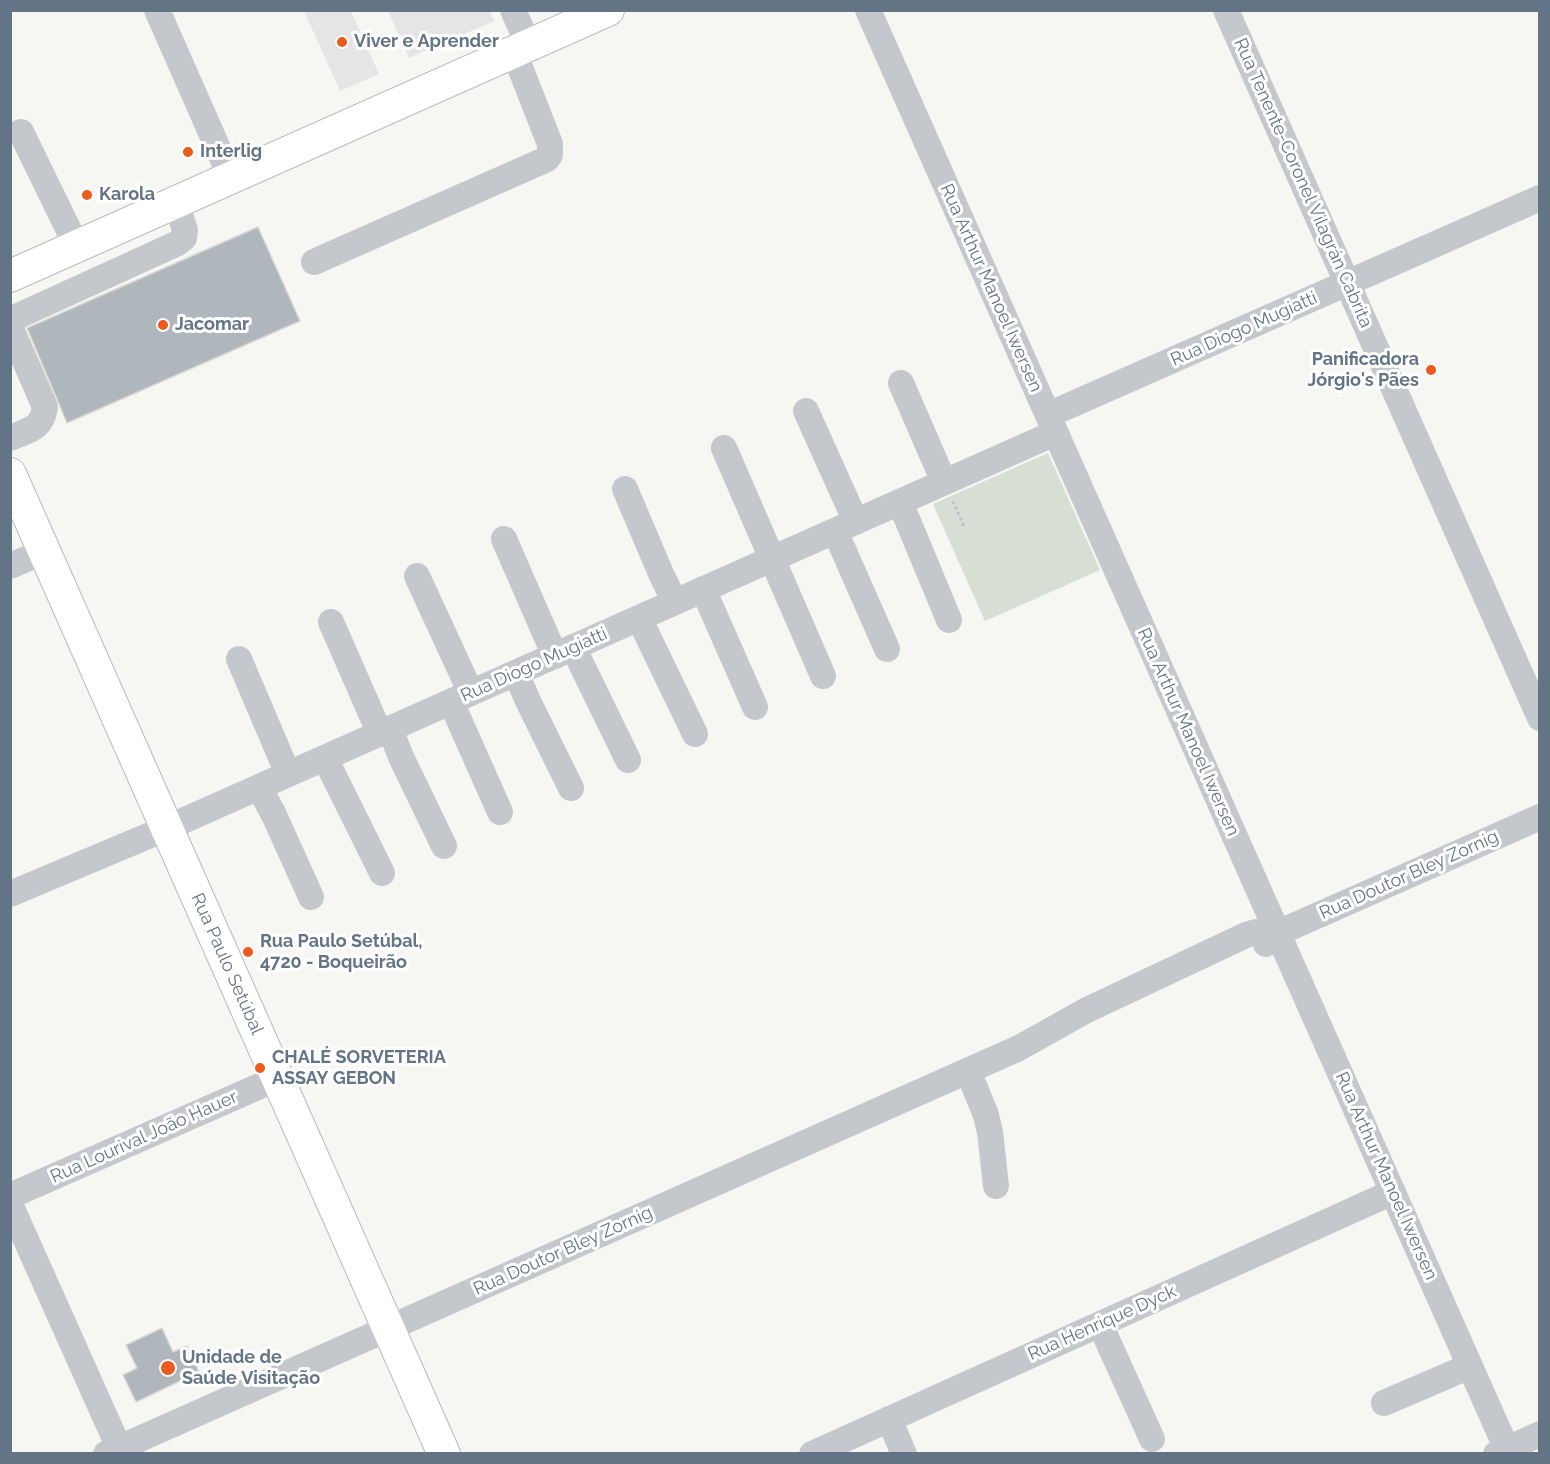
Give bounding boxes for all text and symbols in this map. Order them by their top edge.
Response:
place label: Viver e Aprender [354,31,499,53]
marker: Viver e Aprender [335,35,349,49]
street label: Rua Tenente-Coronel Vilagrán Cabrita [1229,35,1377,331]
place label: Interlig [200,141,262,163]
marker: Interlig [181,145,195,159]
street label: Rua Arthur Manoel Iwersen [935,181,1047,395]
place label: Karola [99,184,155,206]
marker: Karola [80,188,94,202]
street label: Rua Diogo Mugiatti [1167,287,1321,371]
place label: Jacomar [175,314,249,336]
marker: Jacomar [156,318,170,332]
place label: Panificadora Jórgio's Pães [1308,349,1419,392]
marker: Panificadora Jórgio's Pães [1424,363,1438,377]
street label: Rua Diogo Mugiatti [457,623,611,707]
street label: Rua Arthur Manoel Iwersen [1132,625,1244,839]
street label: Rua Doutor Bley Zornig [1316,826,1502,924]
street label: Rua Paulo Setúbal [186,890,268,1038]
place label: Rua Paulo Setúbal, 4720 - Boqueirão [260,931,422,974]
marker: Rua Paulo Setúbal, 4720 - Boqueirão [241,945,255,959]
place label: CHALÉ SORVETERIA ASSAY GEBON [272,1047,446,1090]
marker: CHALÉ SORVETERIA ASSAY GEBON [253,1061,267,1075]
street label: Rua Arthur Manoel Iwersen [1330,1069,1442,1283]
street label: Rua Lourival João Hauer [47,1086,241,1188]
street label: Rua Doutor Bley Zornig [470,1202,656,1300]
street label: Rua Henrique Dyck [1025,1281,1179,1365]
place label: Unidade de Saúde Visitação [182,1347,320,1390]
marker: Unidade de Saúde Visitação [159,1359,177,1377]

